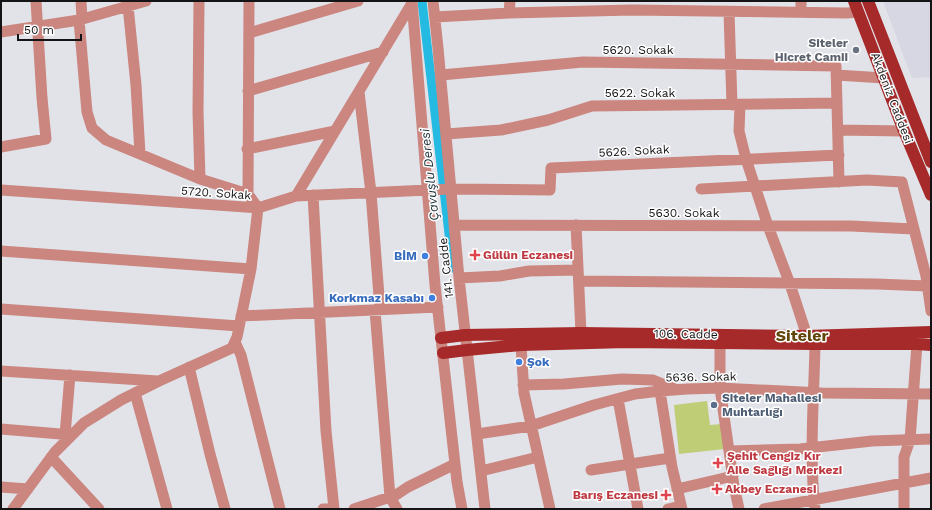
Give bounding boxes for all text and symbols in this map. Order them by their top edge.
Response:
scale bar [18,16,81,42]
text: 50 m [24,23,54,37]
place label: Siteler Hicret Camii [775,36,849,64]
street label: 5620. Sokak [603,43,674,57]
marker: Siteler Hicret Camii [851,45,861,55]
street label: Akdeniz Caddesi [868,50,916,146]
street label: 5622. Sokak [605,86,676,100]
water label: Çavuşlu Deresi [417,128,442,222]
street label: 5626. Sokak [598,142,670,160]
street label: 5720. Sokak [180,184,252,202]
street label: 5630. Sokak [649,206,720,220]
street label: 141. Cadde [436,237,456,299]
place label: Gülün Eczanesi [483,248,573,262]
place label: BİM [394,249,417,263]
marker: Gülün Eczanesi [470,250,480,260]
marker: BİM [420,251,430,261]
place label: Korkmaz Kasabı [329,291,424,305]
marker: Korkmaz Kasabı [427,293,437,303]
street label: 106. Cadde [654,326,718,342]
district label: Siteler [776,326,828,345]
place label: Şok [527,355,550,369]
marker: Şok [514,357,524,367]
street label: 5636. Sokak [665,369,737,385]
place label: Siteler Mahallesi Muhtarlığı [722,391,822,419]
marker: Siteler Mahallesi Muhtarlığı [709,400,719,410]
place label: Şehit Cengiz Kır Aile Sağlığı Merkezi [727,449,842,477]
marker: Şehit Cengiz Kır Aile Sağlığı Merkezi [712,457,724,469]
place label: Akbey Eczanesi [725,482,816,496]
marker: Akbey Eczanesi [712,484,722,494]
place label: Barış Eczanesi [573,488,658,502]
marker: Barış Eczanesi [661,490,671,500]

